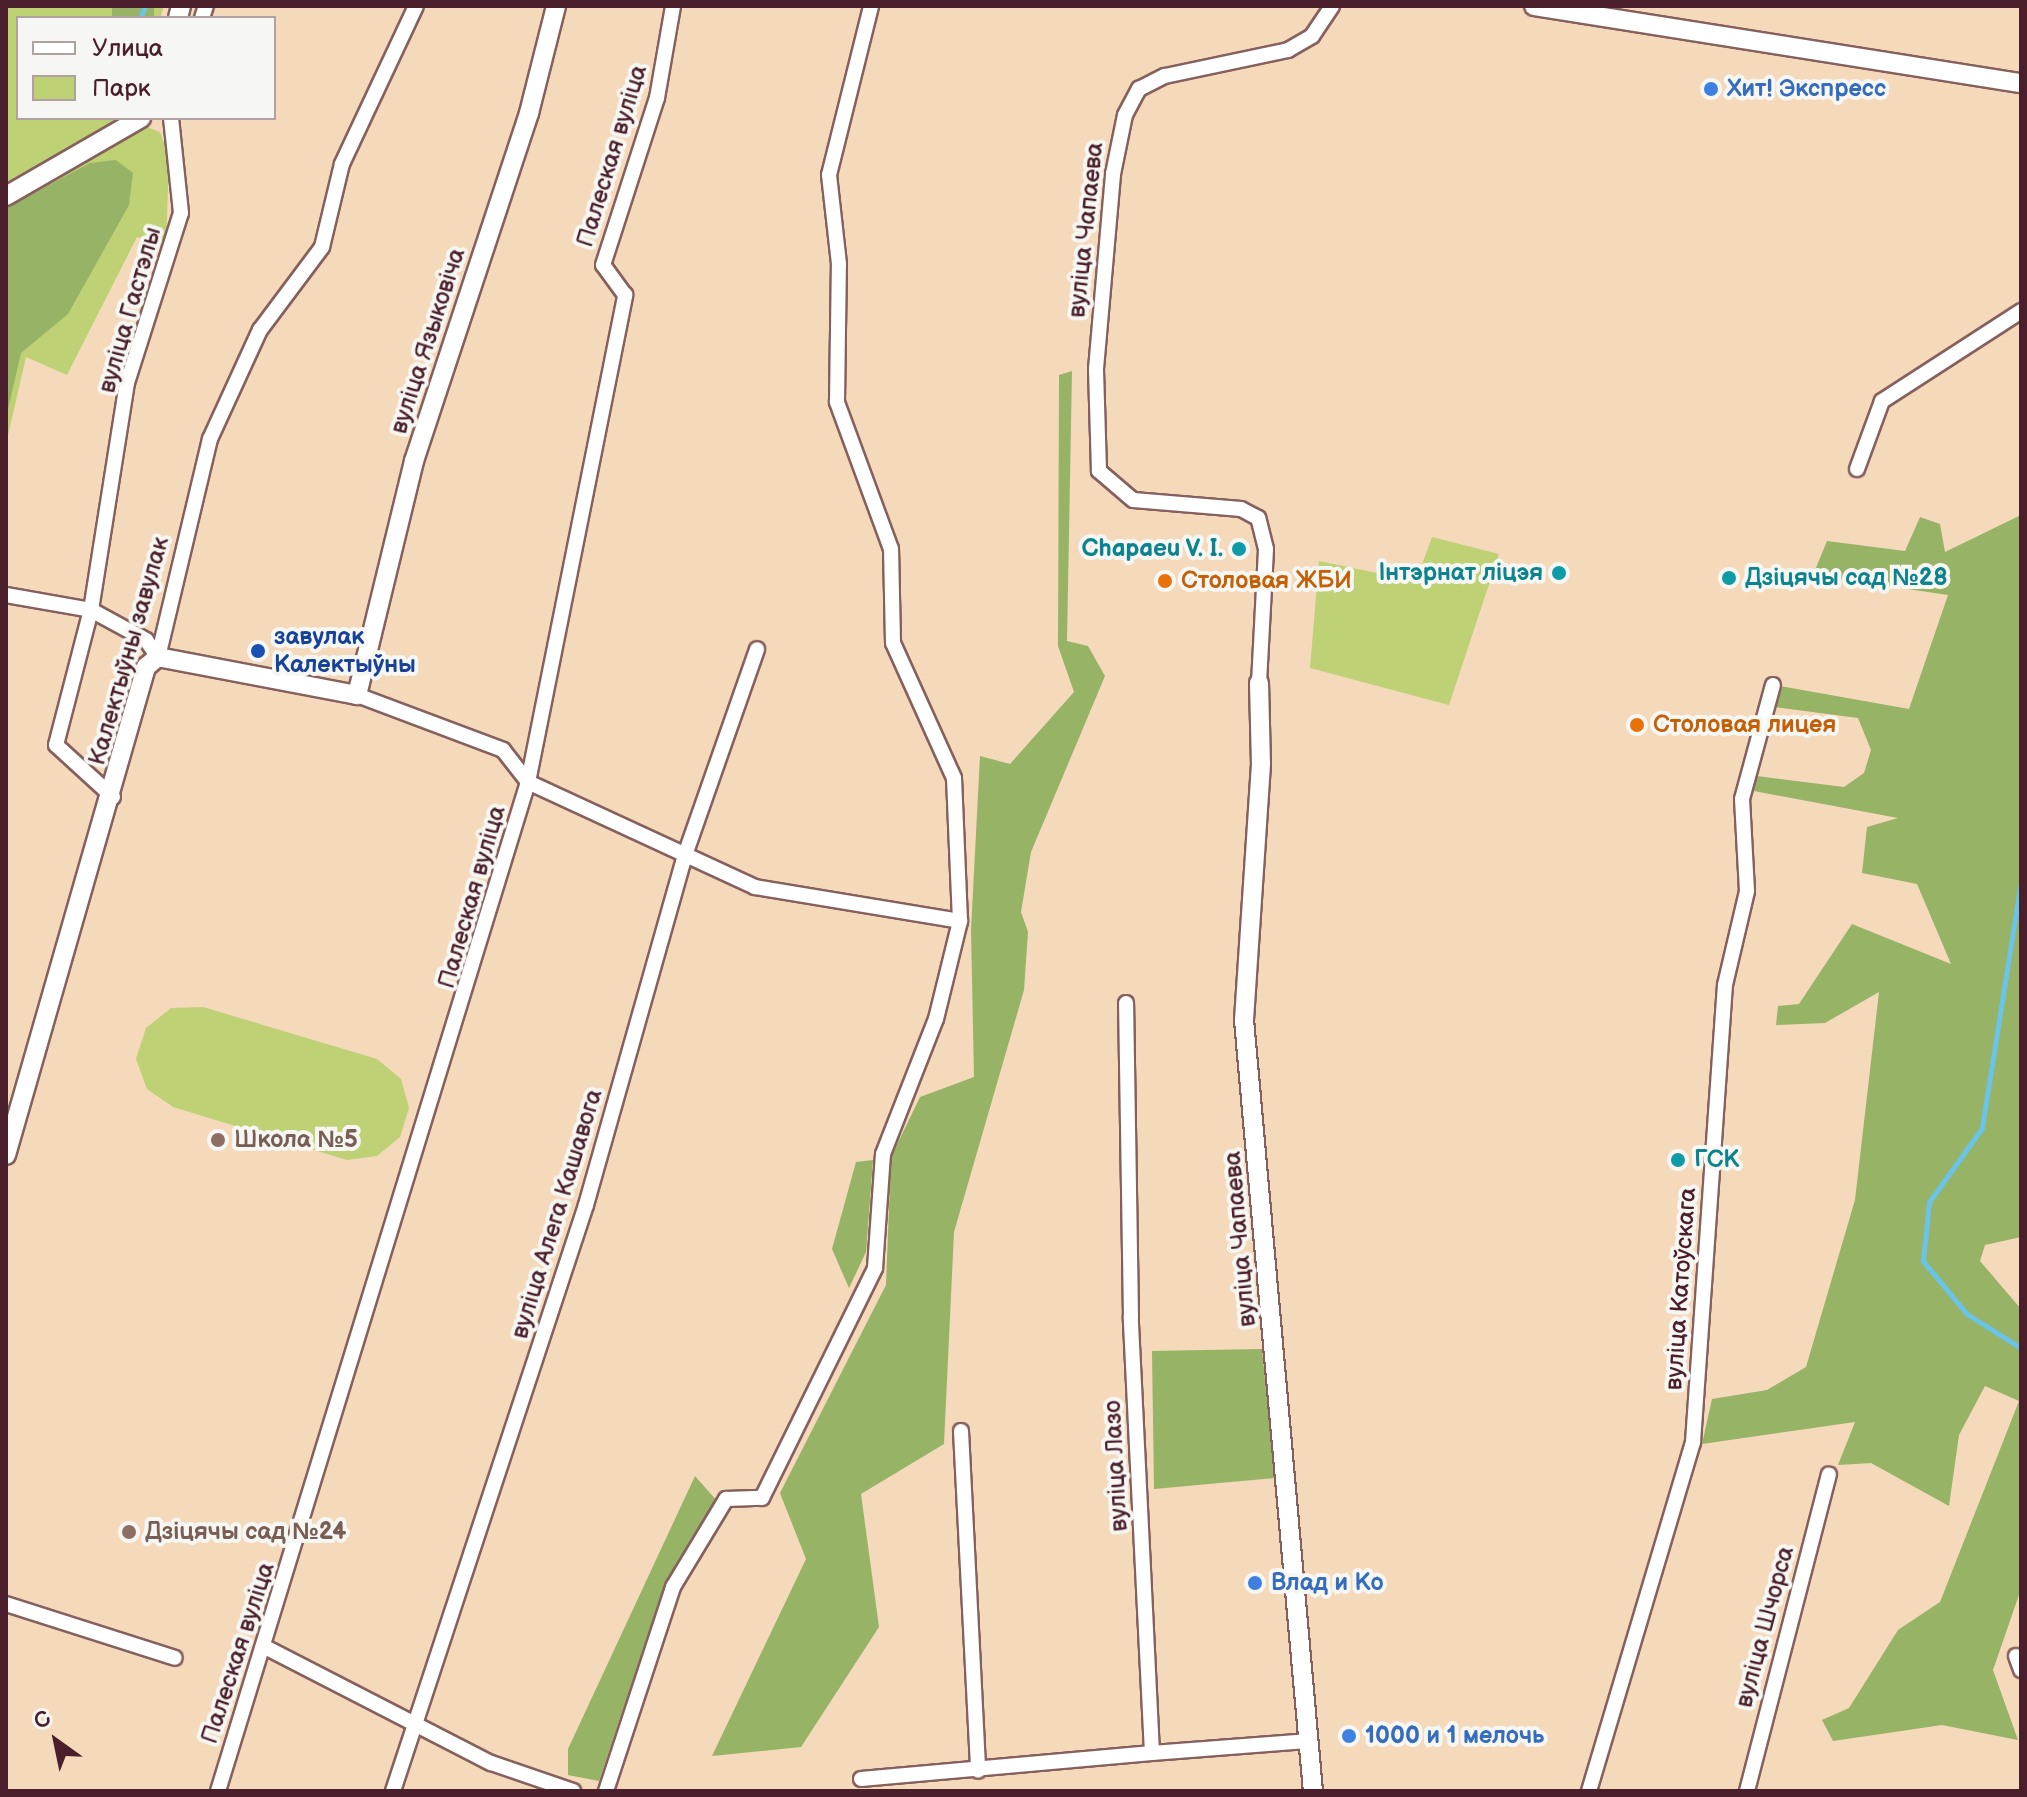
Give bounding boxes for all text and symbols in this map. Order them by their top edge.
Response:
legend [16,16,276,120]
text: Улица [92,34,163,63]
street label: Палеская вуліца [571,62,653,250]
text: Парк [92,74,150,103]
place label: Хит! Экспресс [1727,75,1886,103]
marker: Хит! Экспресс [1702,80,1720,98]
street label: вуліца Чапаева [1062,141,1110,319]
street label: вуліца Гастэлы [93,224,167,396]
street label: вуліца Языковіча [384,245,472,437]
street label: Калектыўны завулак [83,534,175,768]
place label: Chapaeu V. I. [1080,535,1223,563]
marker: Chapaeu V. I. [1230,540,1248,558]
place label: Інтэрнат ліцэя [1378,559,1543,587]
marker: Інтэрнат ліцэя [1550,564,1568,582]
place label: Дзіцячы сад №28 [1745,564,1948,592]
place label: Столовая ЖБИ [1181,567,1352,595]
marker: Дзіцячы сад №28 [1720,569,1738,587]
marker: Столовая ЖБИ [1156,572,1174,590]
place label: завулак Калектыўны [274,623,416,679]
marker: завулак Калектыўны [249,642,267,660]
place label: Столовая лицея [1653,711,1836,739]
marker: Столовая лицея [1628,716,1646,734]
street label: Палеская вуліца [432,802,512,992]
street label: вуліца Алега Кашавога [505,1086,609,1342]
place label: Школа №5 [234,1126,358,1154]
marker: Школа №5 [209,1131,227,1149]
place label: ГСК [1694,1146,1739,1174]
street label: вуліца Чапаева [1218,1150,1262,1328]
marker: ГСК [1669,1151,1687,1169]
street label: вуліца Катоўскага [1660,1187,1702,1391]
street label: вуліца Лазо [1098,1400,1134,1532]
place label: Дзіцячы сад №24 [145,1518,346,1546]
marker: Дзіцячы сад №24 [120,1523,138,1541]
street label: вуліца Шчорса [1730,1543,1800,1711]
street label: Палеская вуліца [195,1559,281,1747]
place label: Влад и Ко [1271,1569,1384,1597]
marker: Влад и Ко [1246,1574,1264,1592]
north arrow [16,1701,96,1781]
text: С [29,1705,56,1736]
place label: 1000 и 1 мелочь [1365,1722,1544,1750]
marker: 1000 и 1 мелочь [1340,1727,1358,1745]

